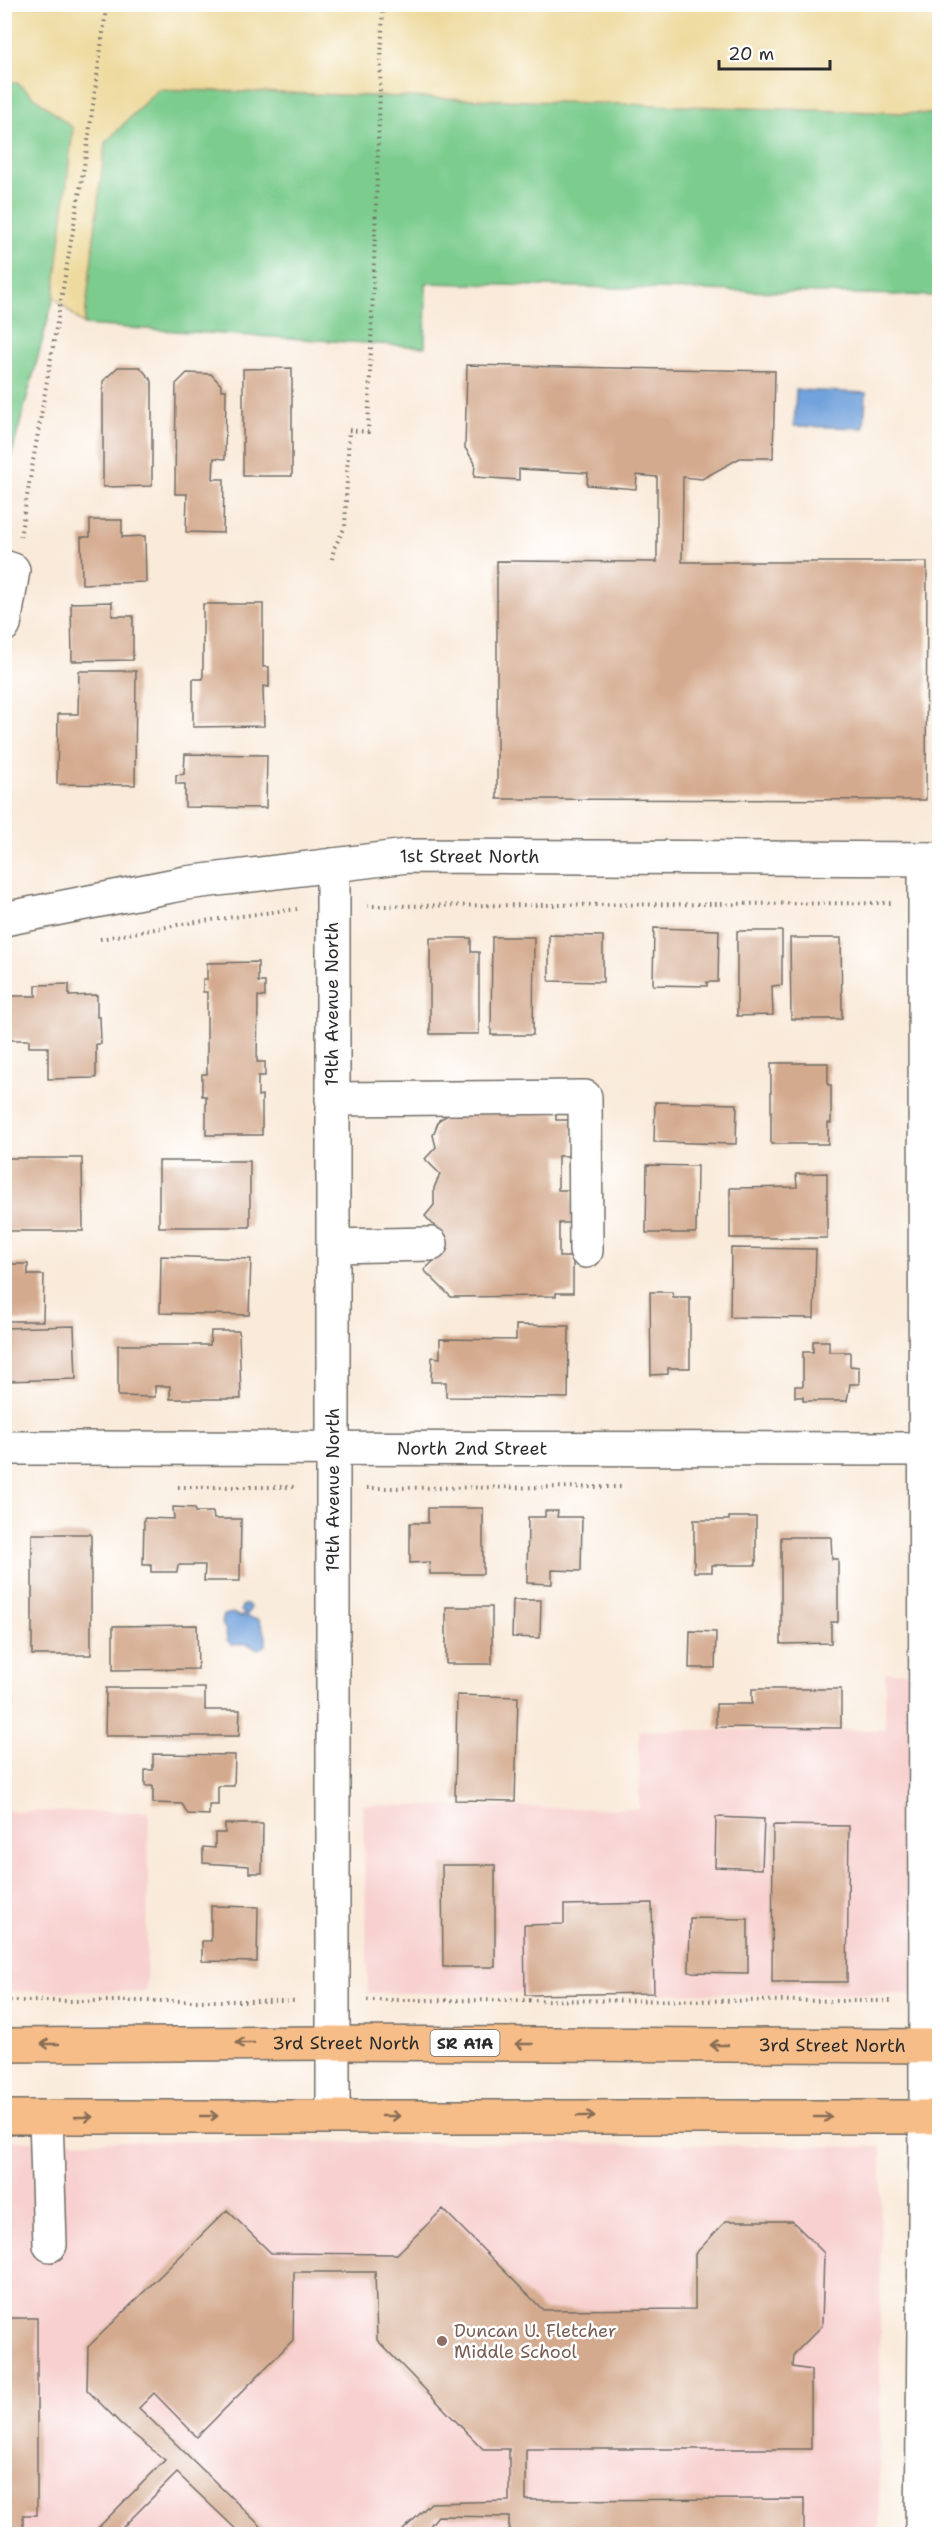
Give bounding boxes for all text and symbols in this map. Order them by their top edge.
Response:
scale bar [719,33,830,71]
text: 20 m [728,42,774,66]
street label: 1st Street North [399,844,540,869]
street label: 19th Avenue North [320,922,344,1086]
street label: 19th Avenue North [321,1408,345,1572]
street label: North 2nd Street [397,1436,547,1461]
road number: SR A1A [430,2030,500,2056]
street label: 3rd Street North [272,2031,420,2055]
street label: 3rd Street North [758,2033,906,2058]
one-way arrow [236,2037,256,2049]
one-way arrow [41,2038,61,2050]
one-way arrow [515,2038,535,2050]
one-way arrow [710,2039,730,2051]
one-way arrow [198,2110,218,2122]
one-way arrow [381,2110,401,2122]
one-way arrow [576,2110,596,2122]
one-way arrow [73,2111,93,2123]
one-way arrow [813,2111,833,2123]
place label: Duncan U. Fletcher Middle School [454,2319,616,2364]
marker: Duncan U. Fletcher Middle School [435,2334,449,2348]

